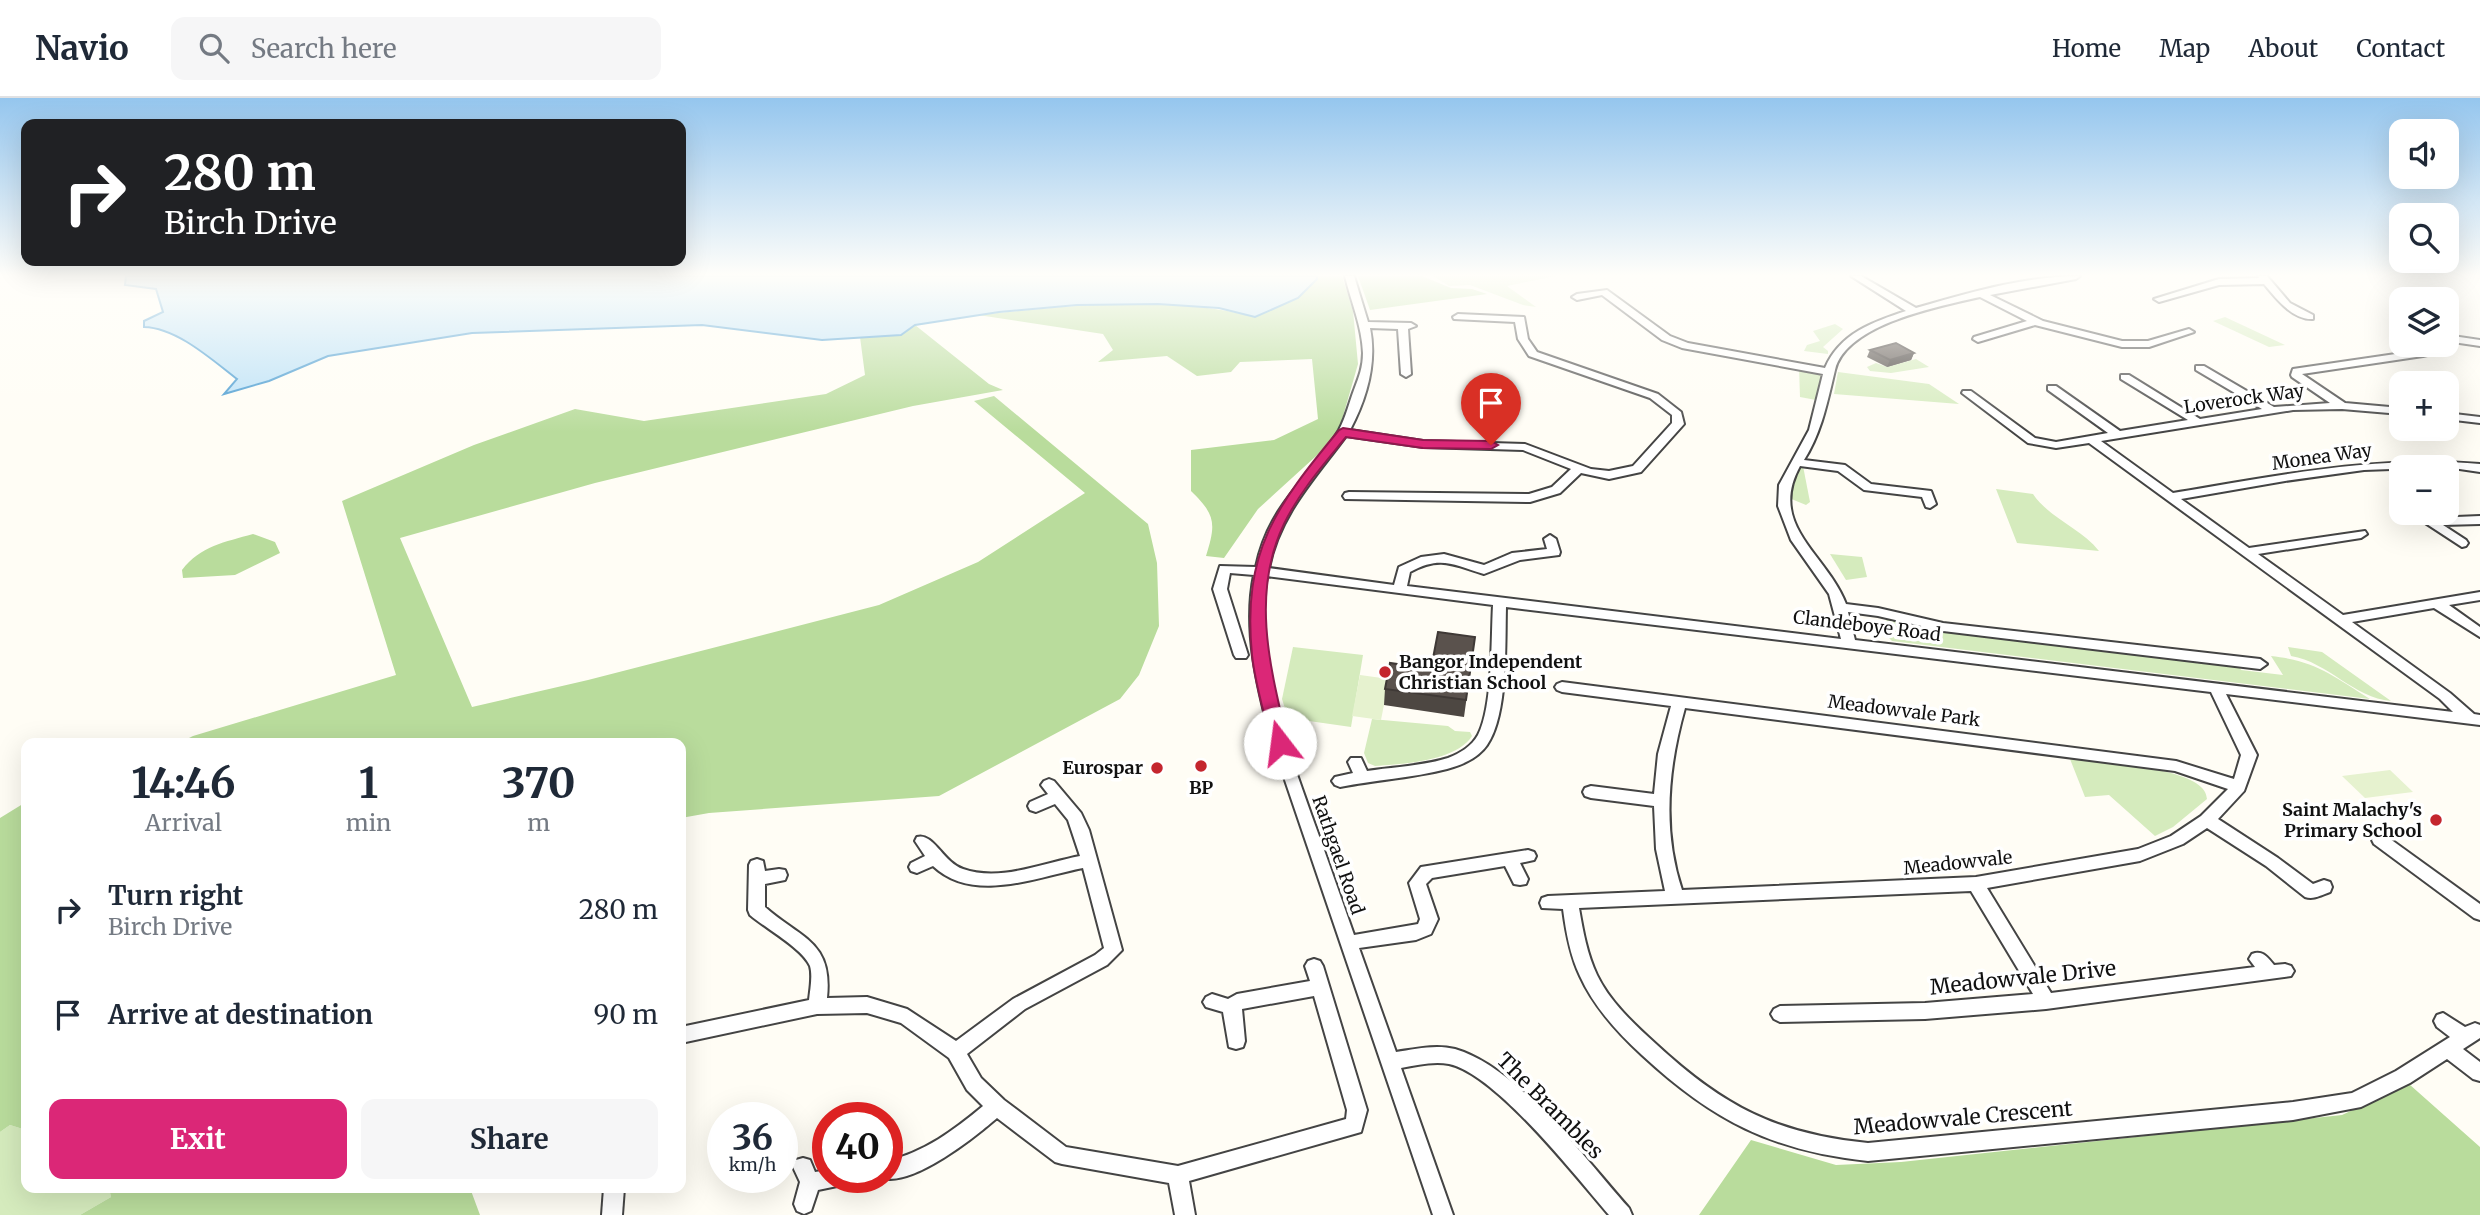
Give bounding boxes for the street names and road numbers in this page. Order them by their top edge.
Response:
street label: Loverock Way [2182,379,2306,418]
street label: Monea Way [2271,438,2374,475]
street label: Clandeboye Road [1792,605,1942,646]
street label: Meadowvale Park [1827,690,1982,731]
street label: Rathgael Road [1307,792,1370,917]
street label: Meadowvale [1902,845,2013,880]
street label: Meadowvale Drive [1929,954,2117,1001]
street label: The Brambles [1491,1047,1609,1165]
street label: Meadowvale Crescent [1853,1094,2073,1141]

